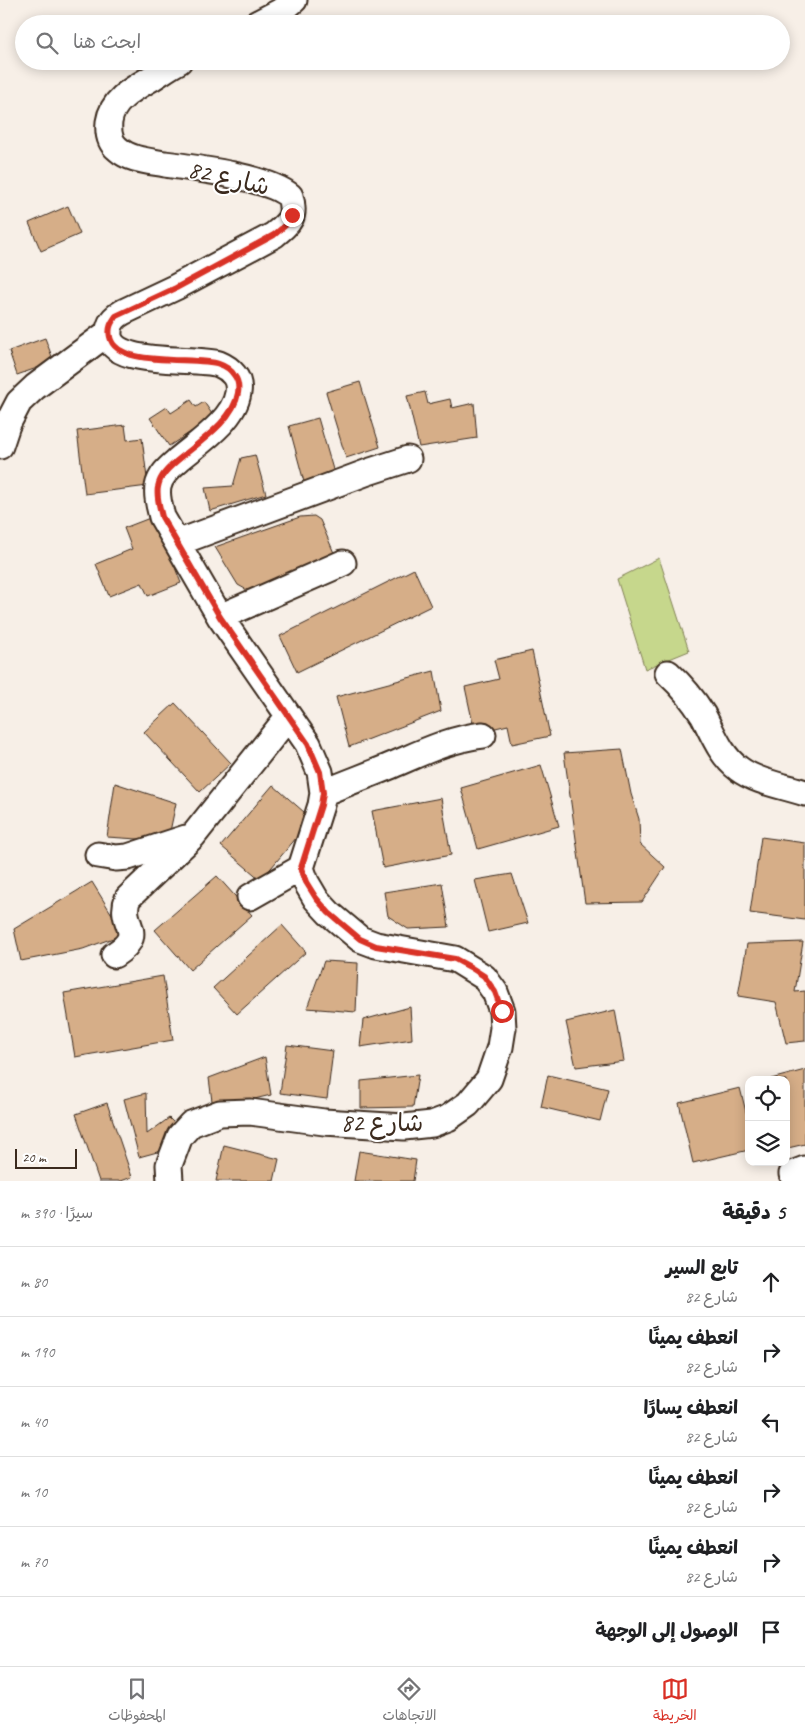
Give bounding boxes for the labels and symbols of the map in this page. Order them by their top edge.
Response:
street label: شارع 82 [185,153,273,204]
route end [281,204,304,227]
route start [491,1000,514,1023]
street label: شارع 82 [341,1107,423,1140]
scale bar [15,1146,78,1169]

